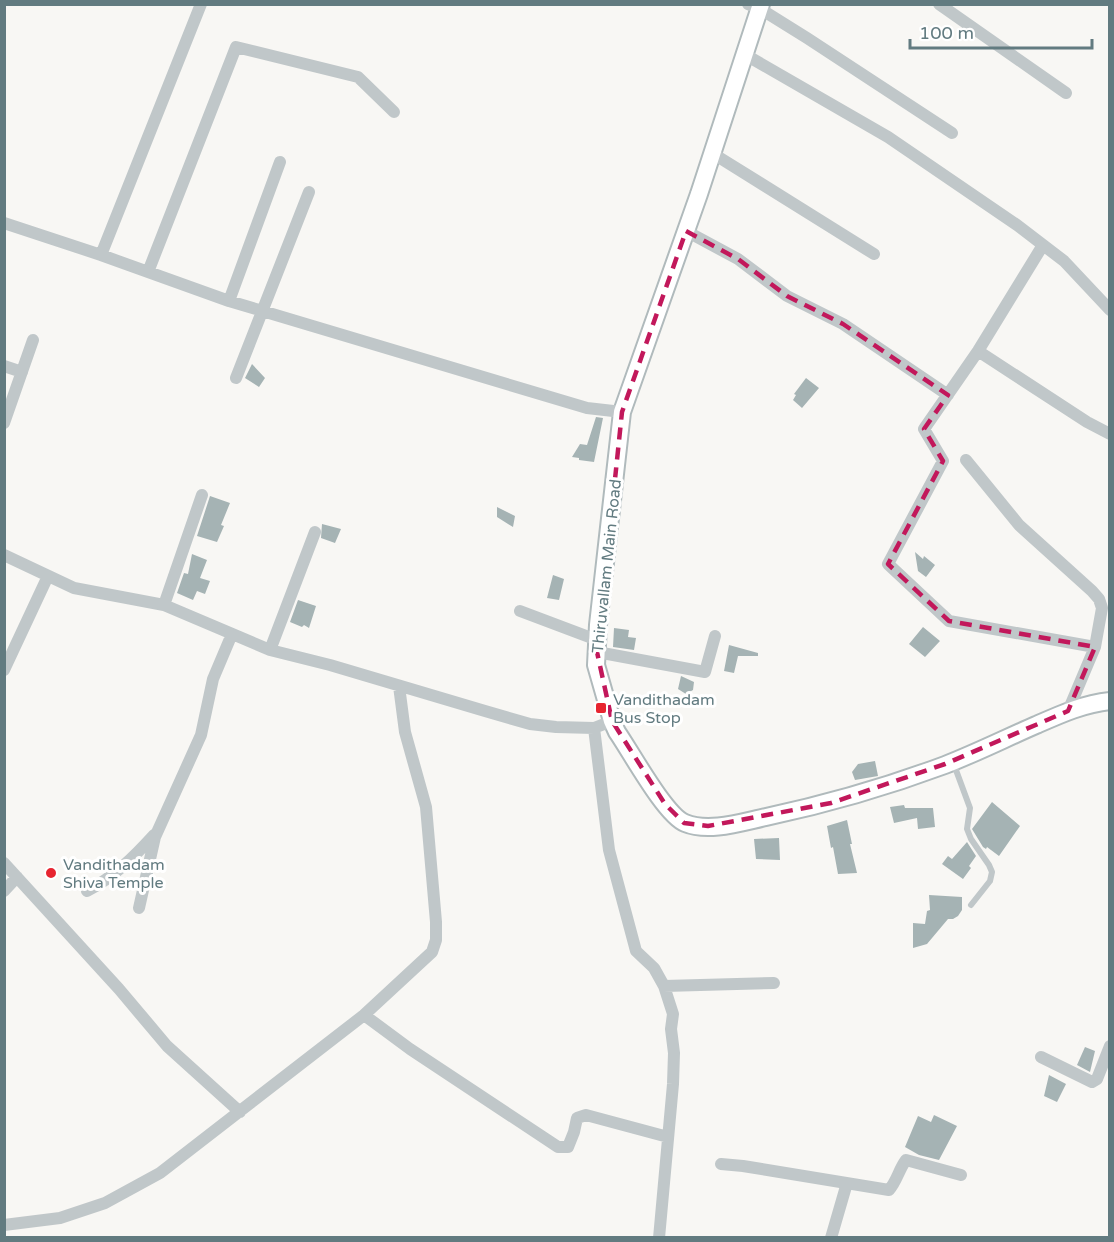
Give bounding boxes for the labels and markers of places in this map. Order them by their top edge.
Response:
place label: Vandithadam Bus Stop [613,690,715,728]
marker: Vandithadam Bus Stop [594,701,608,715]
place label: Vandithadam Shiva Temple [63,855,165,893]
marker: Vandithadam Shiva Temple [44,866,58,880]

